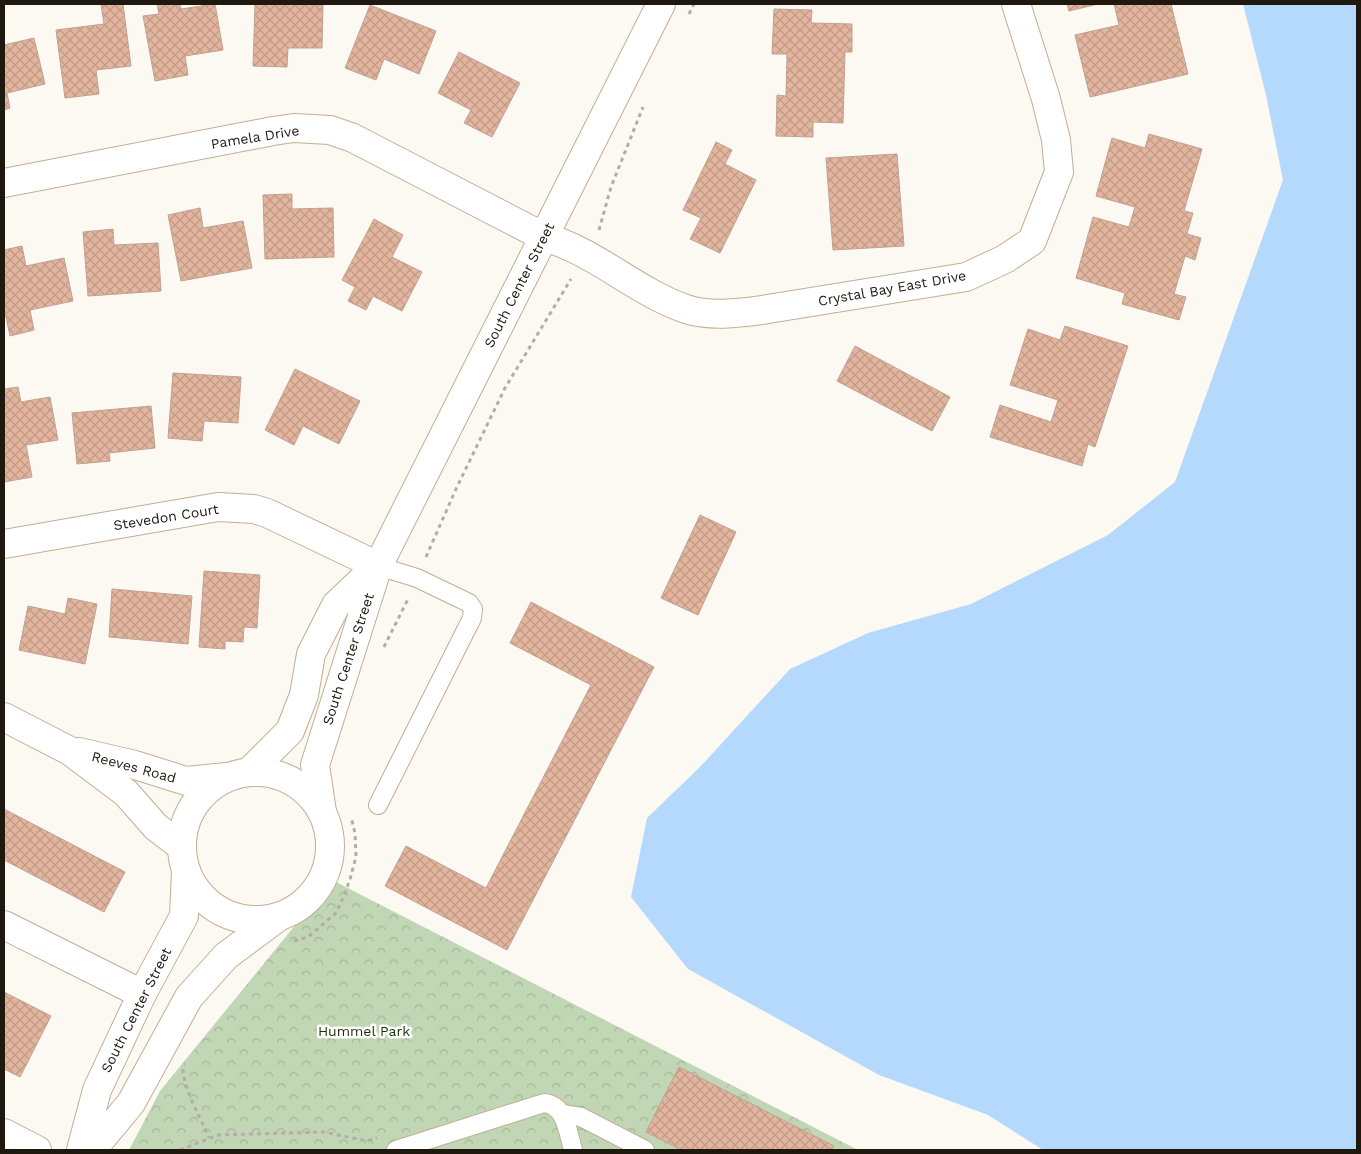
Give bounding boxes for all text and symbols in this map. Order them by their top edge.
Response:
street label: Pamela Drive [210,122,300,152]
street label: South Center Street [481,220,557,350]
street label: Crystal Bay East Drive [817,267,967,309]
street label: Stevedon Court [112,501,220,533]
street label: South Center Street [319,591,377,727]
street label: Reeves Road [90,748,178,786]
street label: South Center Street [98,945,174,1075]
park label: Hummel Park [318,1023,410,1039]

